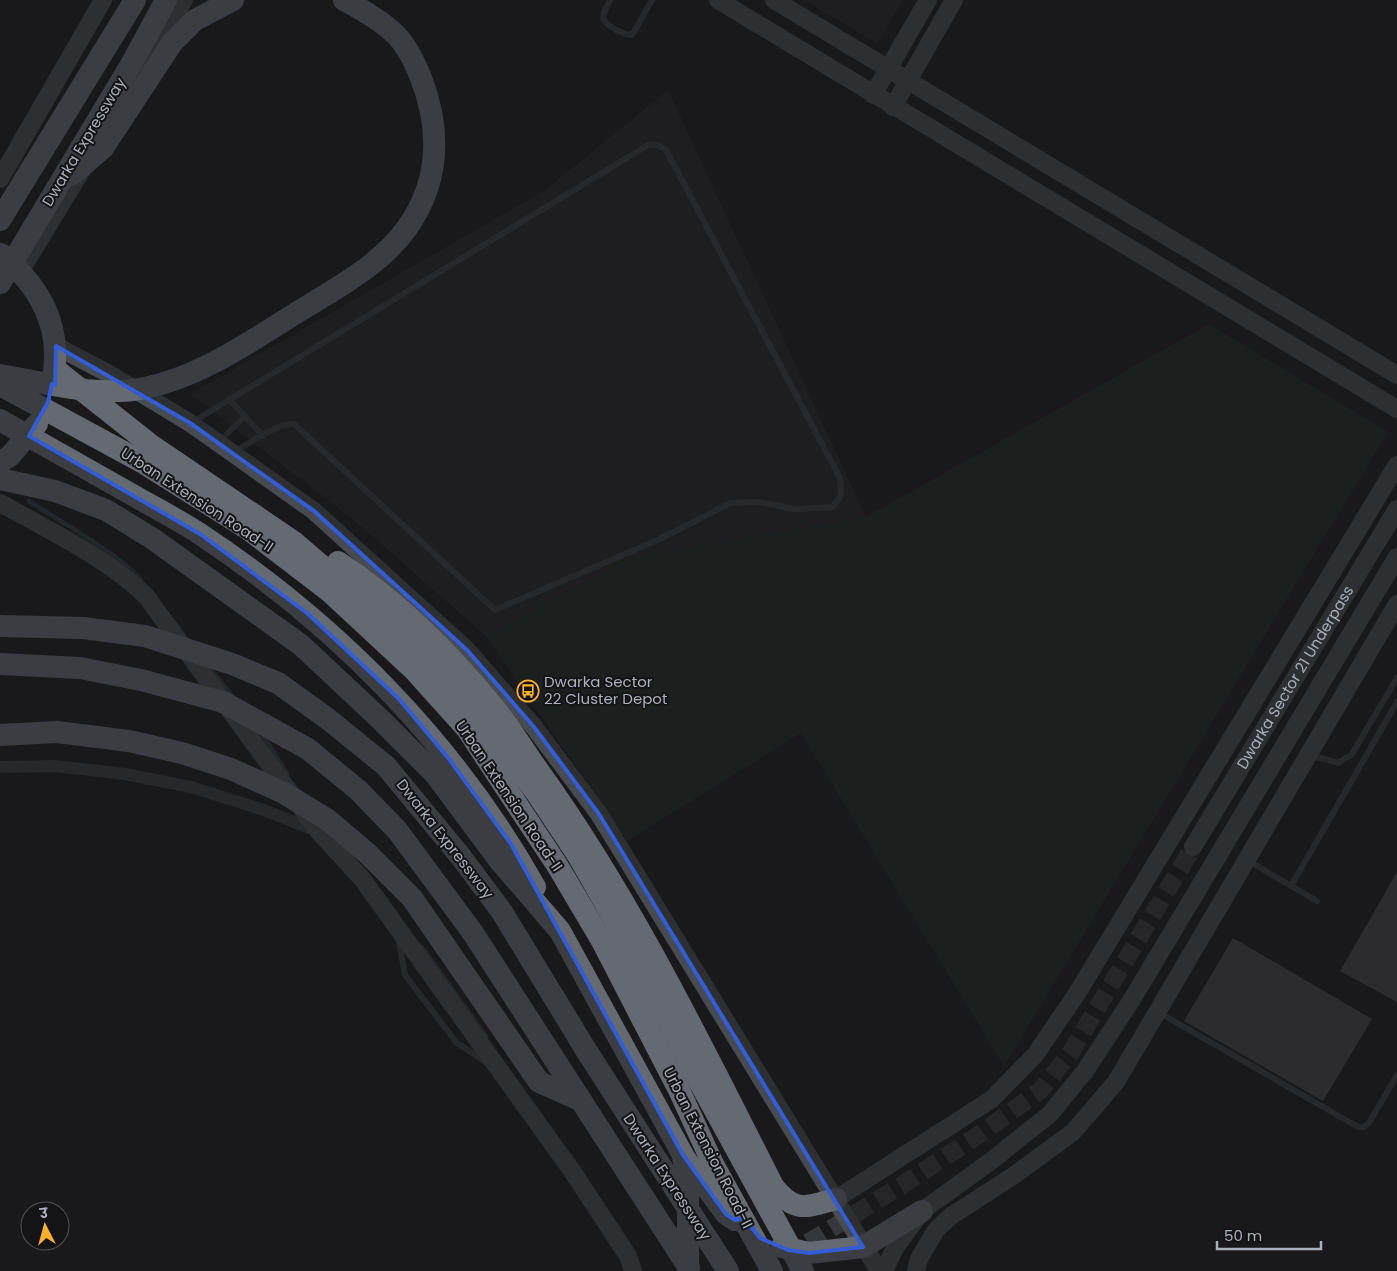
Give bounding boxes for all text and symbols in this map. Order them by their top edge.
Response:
street label: Dwarka Expressway [37,73,131,210]
street label: Urban Extension Road-II [117,442,278,557]
street label: Dwarka Sector 21 Underpass [1231,581,1358,773]
place label: Dwarka Sector 22 Cluster Depot [544,671,667,709]
bus stop icon: Dwarka Sector 22 Cluster Depot [516,679,540,703]
street label: Urban Extension Road-II [451,716,568,875]
street label: Dwarka Expressway [392,774,499,903]
street label: Urban Extension Road-II [659,1064,758,1232]
street label: Dwarka Expressway [619,1109,717,1245]
north arrow [20,1201,70,1251]
text: उ [38,1203,50,1224]
scale bar [1217,1218,1321,1250]
text: 50 m [1224,1225,1262,1246]

